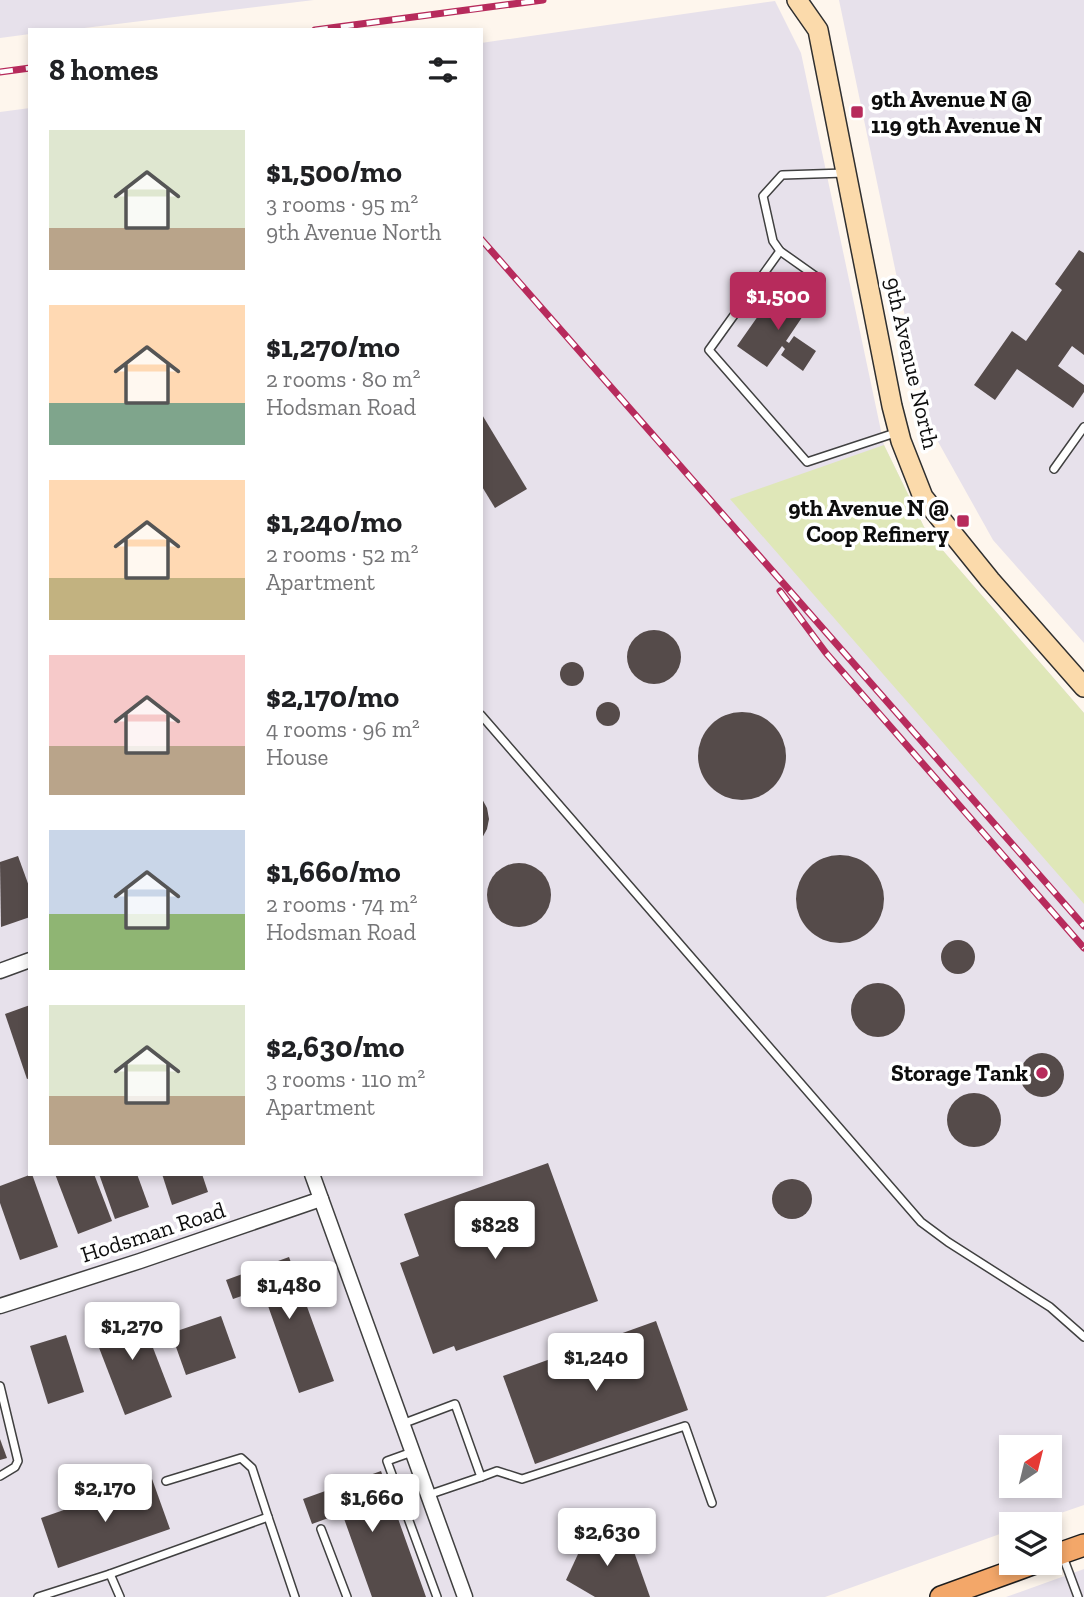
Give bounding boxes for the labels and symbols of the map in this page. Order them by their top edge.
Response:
place label: 9th Avenue N @ 119 9th Avenue N [871,85,1042,139]
marker: 9th Avenue N @ 119 9th Avenue N [849,104,865,120]
pin: $1,500 [721,272,835,332]
street label: 9th Avenue North [879,274,945,452]
place label: 9th Avenue N @ Coop Refinery [788,494,950,548]
marker: 9th Avenue N @ Coop Refinery [955,513,971,529]
place label: Storage Tank [891,1059,1028,1087]
marker: Storage Tank [1034,1065,1050,1081]
street label: Hodsman Road [77,1195,229,1269]
pin: $828 [454,1202,536,1261]
pin: $1,480 [232,1262,346,1321]
pin: $1,270 [75,1302,189,1362]
pin: $1,240 [539,1334,653,1393]
north arrow [999,1435,1062,1498]
pin: $2,170 [48,1464,162,1524]
pin: $1,660 [315,1474,429,1534]
pin: $2,630 [550,1508,664,1568]

